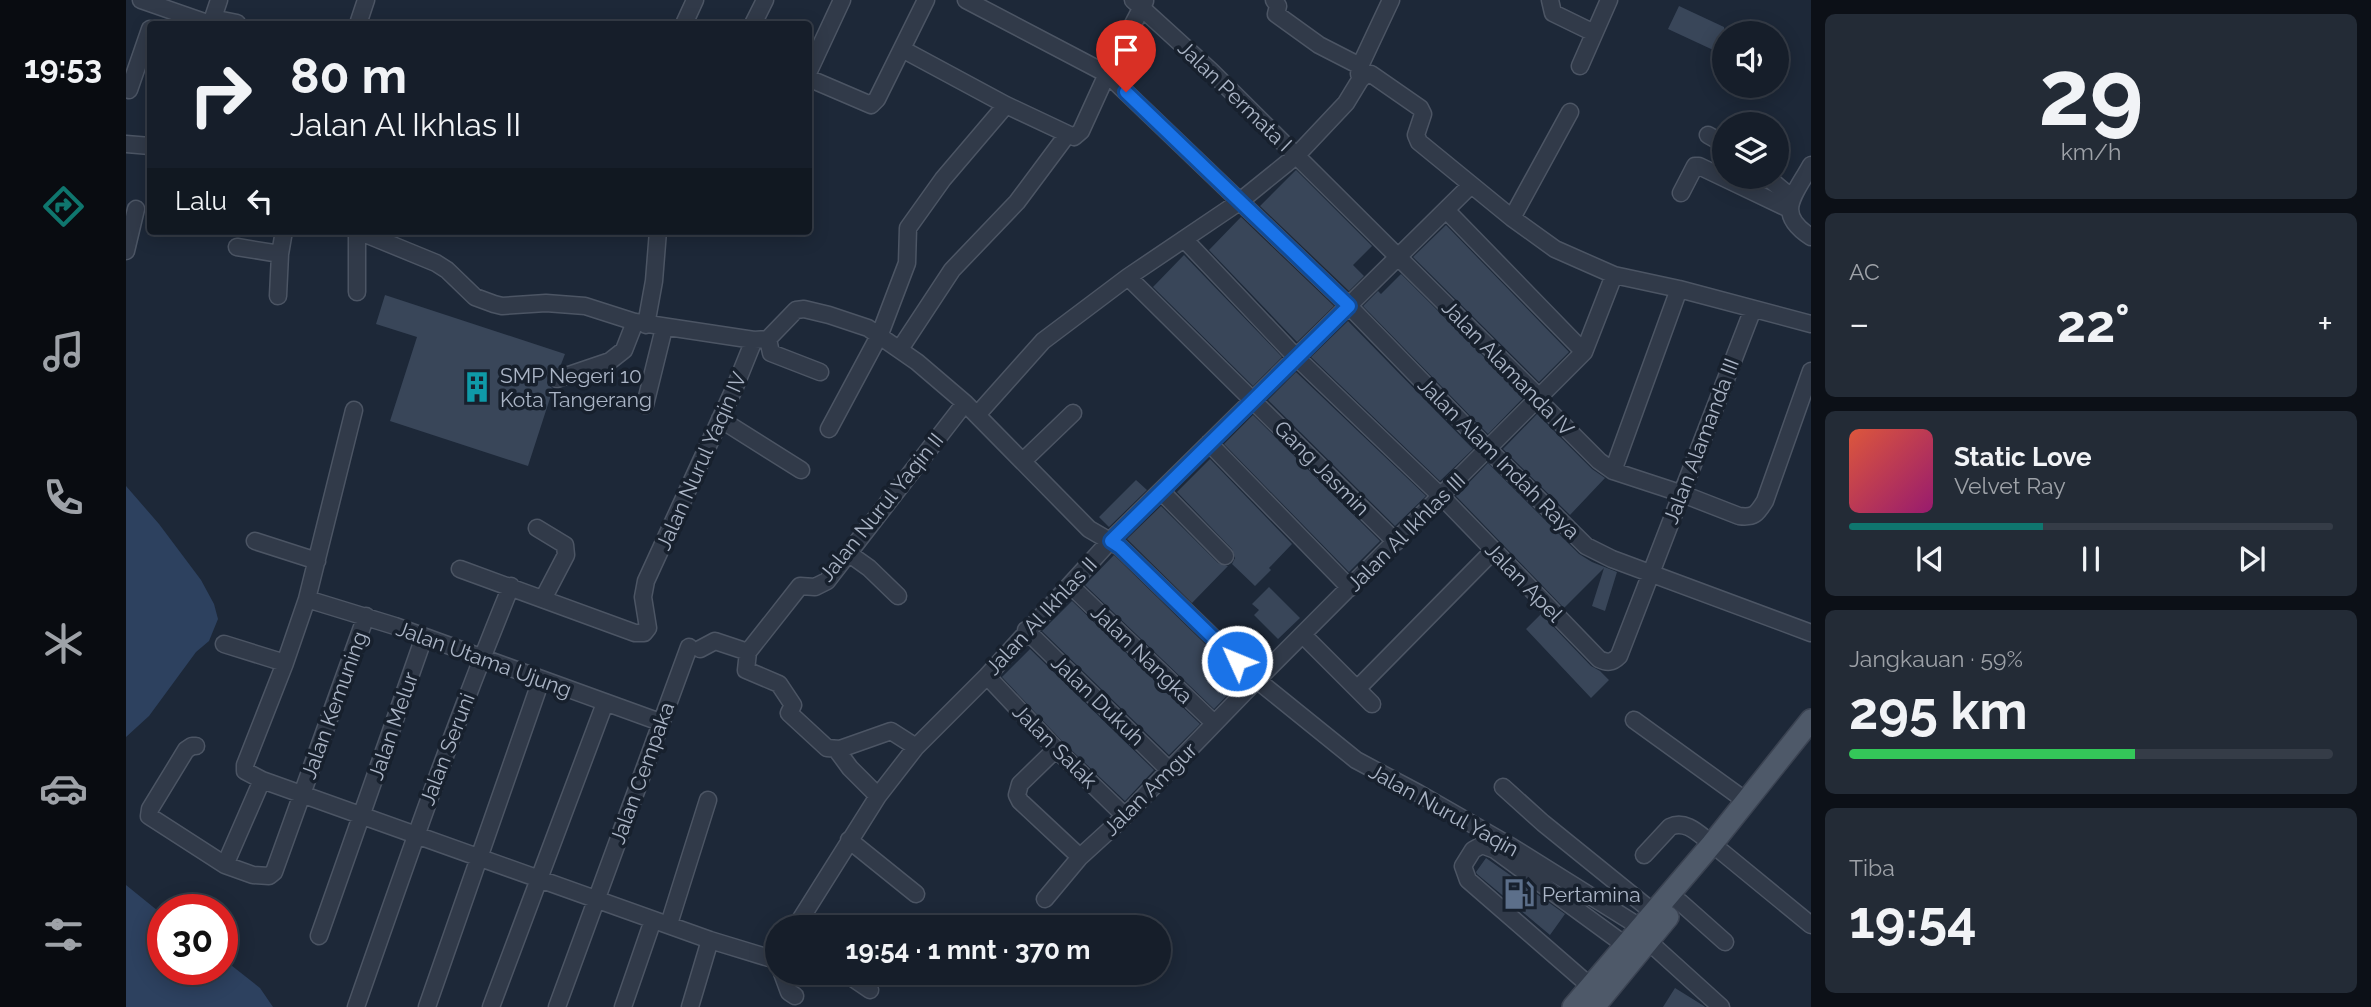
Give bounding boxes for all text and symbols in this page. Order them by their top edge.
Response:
pin [1096,20,1156,92]
map controls [1712,21,1789,189]
button: sound [1712,21,1789,98]
icon: arrive [1107,31,1145,69]
street label: Jalan Permata I [1173,35,1297,157]
text: 29 [2039,39,2143,146]
text: 80 m [290,47,407,104]
text: 19:53 [24,48,102,85]
icon: right [175,49,266,140]
text: Jalan Al Ikhlas II [290,106,521,143]
button: layers [1712,112,1789,189]
text: km/h [2061,138,2121,165]
icon: directions [39,182,88,231]
icon: left [241,182,279,220]
text: Lalu [175,186,227,216]
text: AC [1849,258,1880,285]
text: 22° [2057,293,2130,354]
street label: Jalan Alamanda IV [1437,295,1579,441]
text: − [1849,301,1869,346]
text: + [2317,301,2333,346]
icon: music [39,327,88,376]
street label: Jalan Alamanda III [1658,355,1744,527]
place label: SMP Negeri 10 Kota Tangerang [500,363,652,412]
street label: Jalan Nurul Yaqin IV [650,368,752,554]
building icon: SMP Negeri 10 Kota Tangerang [460,370,494,404]
street label: Jalan Alam Indah Raya [1413,372,1585,544]
street label: Gang Jasmin [1269,415,1375,521]
street label: Jalan Nurul Yaqin II [814,428,948,586]
text: Static Love [1954,442,2092,472]
street label: Jalan Al Ikhlas III [1342,468,1470,596]
text: Velvet Ray [1954,472,2066,499]
icon: phone [39,473,88,522]
street label: Jalan Apel [1480,537,1568,627]
icon: previous [1911,540,1949,578]
icon: pause [2072,540,2110,578]
icon: next [2233,540,2271,578]
street label: Jalan Al Ikhlas II [980,552,1102,680]
street label: Jalan Nangka [1086,599,1198,709]
street label: Jalan Utama Ujung [393,616,575,702]
icon: climate [39,619,88,668]
position arrow [1200,624,1274,698]
street label: Jalan Kemuning [296,628,372,782]
text: Jangkauan · 59% [1849,645,2023,672]
street label: Jalan Dukuh [1046,650,1150,750]
street label: Jalan Melur [363,668,423,783]
text: 295 km [1849,680,2028,741]
street label: Jalan Seruni [414,689,480,809]
street label: Jalan Cempaka [605,699,679,847]
street label: Jalan Salak [1008,699,1102,793]
street label: Jalan Amgur [1098,737,1202,841]
street label: Jalan Nurul Yaqin [1365,759,1523,861]
icon: car [39,764,88,813]
text: Tiba [1849,854,1895,881]
fuel station icon: Pertamina [1502,877,1536,911]
place label: Pertamina [1542,882,1641,907]
text: 19:54 [1849,889,1977,950]
speed limit sign: 30 [147,894,238,985]
icon: filters [39,910,88,959]
text: 19:54 · 1 mnt · 370 m [846,935,1090,965]

